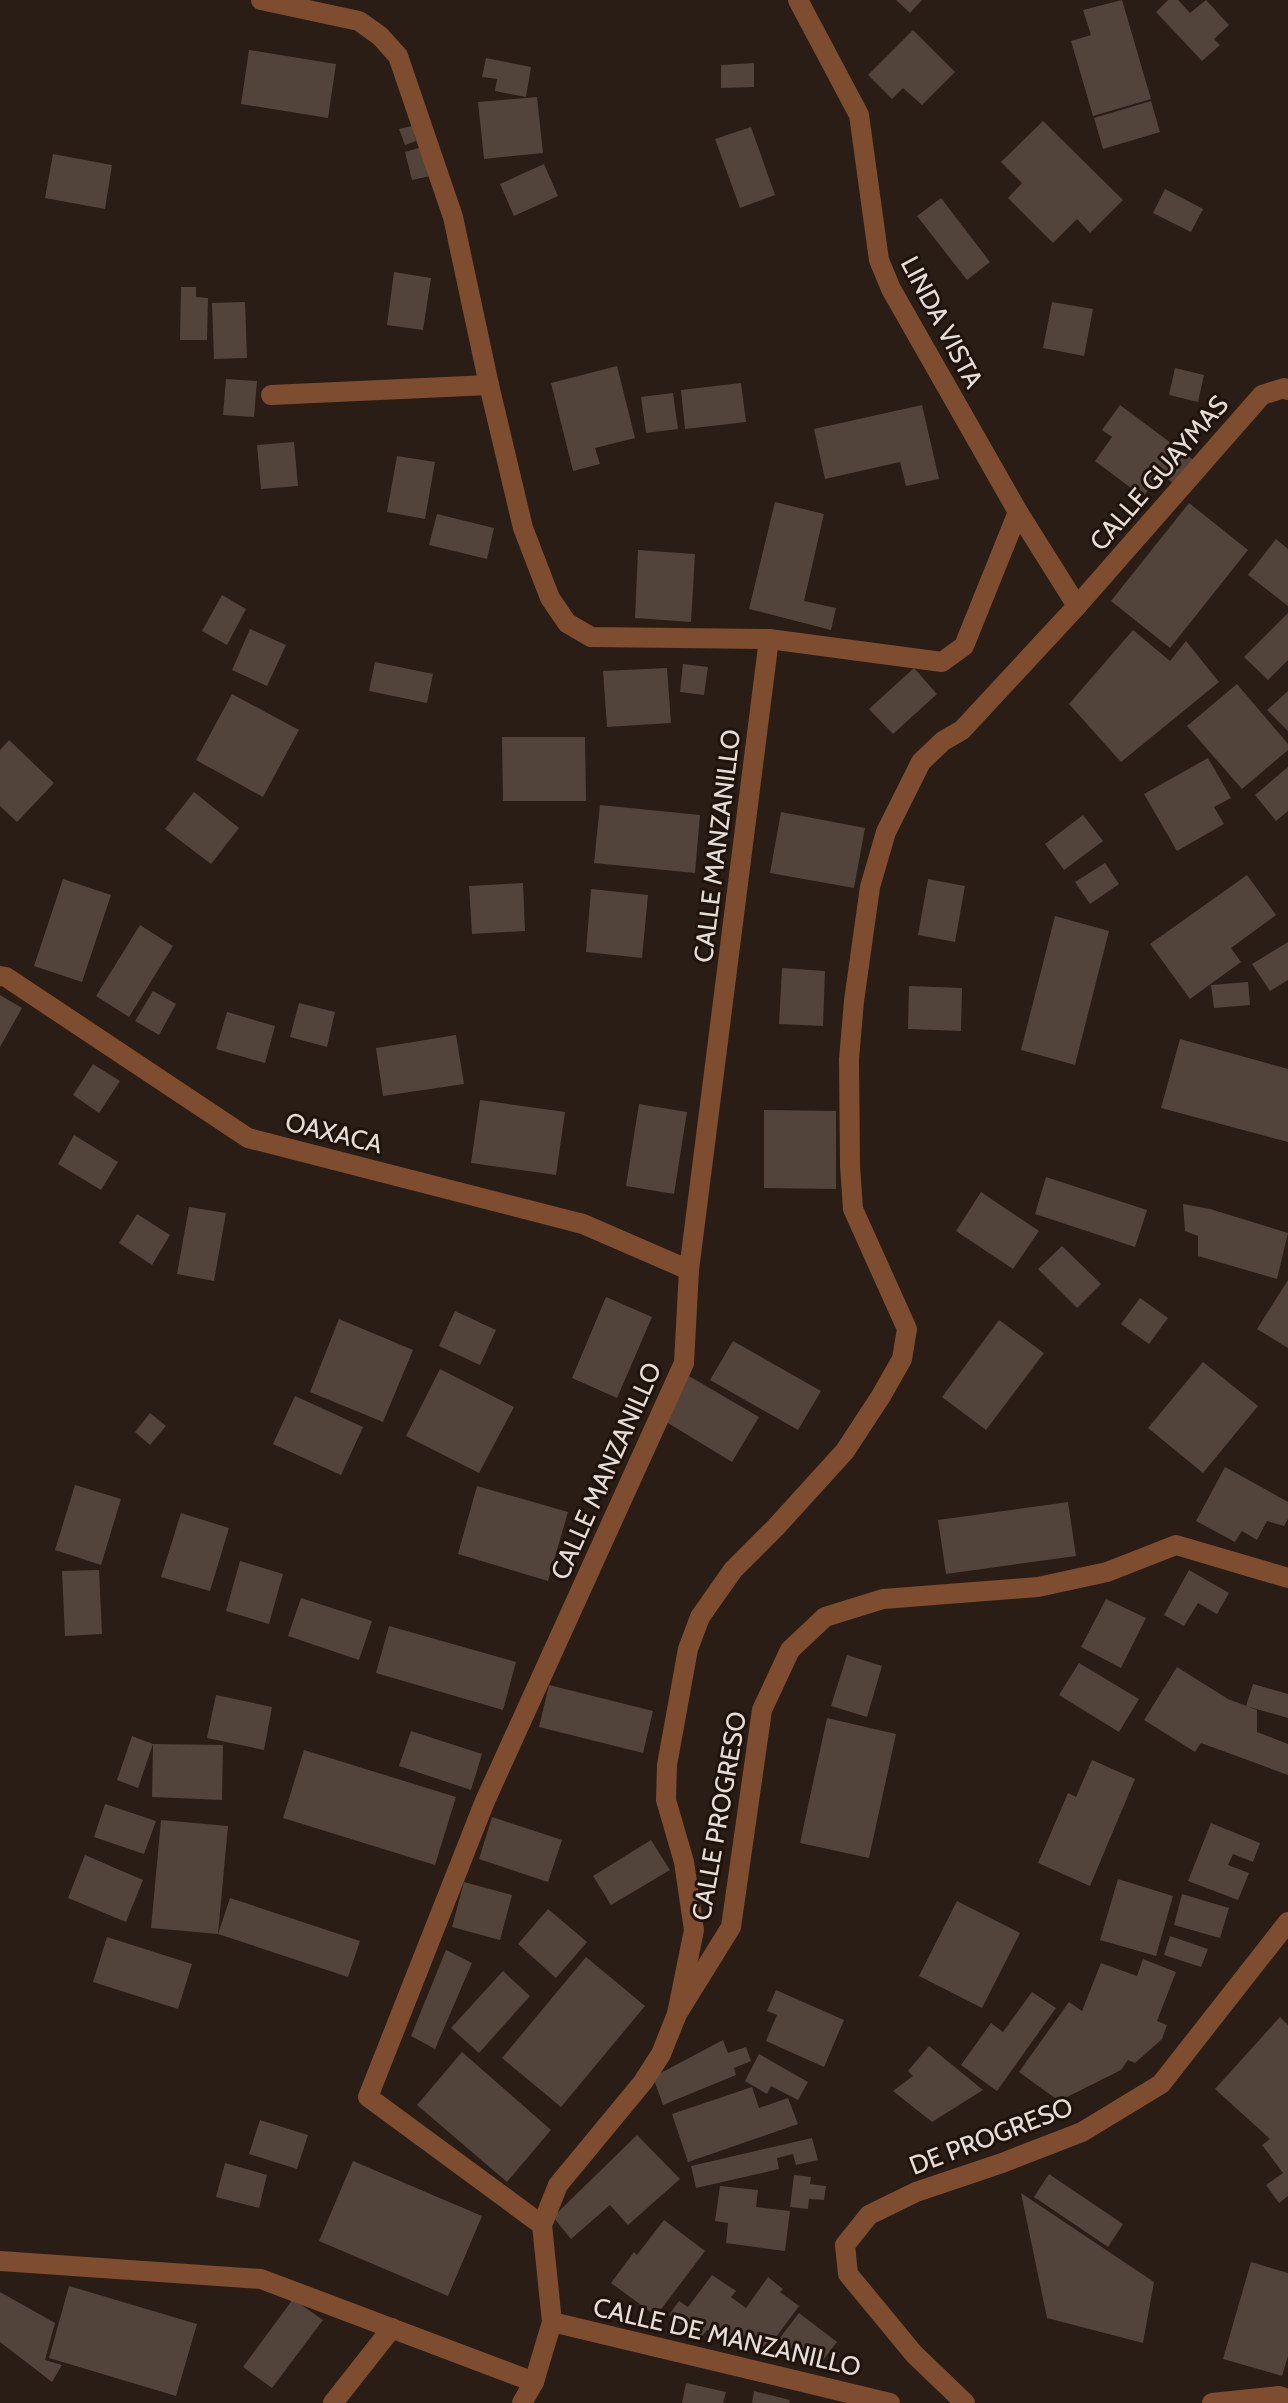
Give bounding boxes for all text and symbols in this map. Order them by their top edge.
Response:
street label: LINDA VISTA [894,251,990,393]
street label: CALLE GUAYMAS [1083,389,1235,557]
street label: CALLE MANZANILLO [687,728,747,964]
street label: OAXACA [282,1106,386,1160]
street label: CALLE MANZANILLO [544,1357,668,1585]
street label: CALLE PROGRESO [685,1709,753,1923]
street label: DE PROGRESO [905,2090,1077,2182]
street label: CALLE DE MANZANILLO [590,2291,864,2383]

